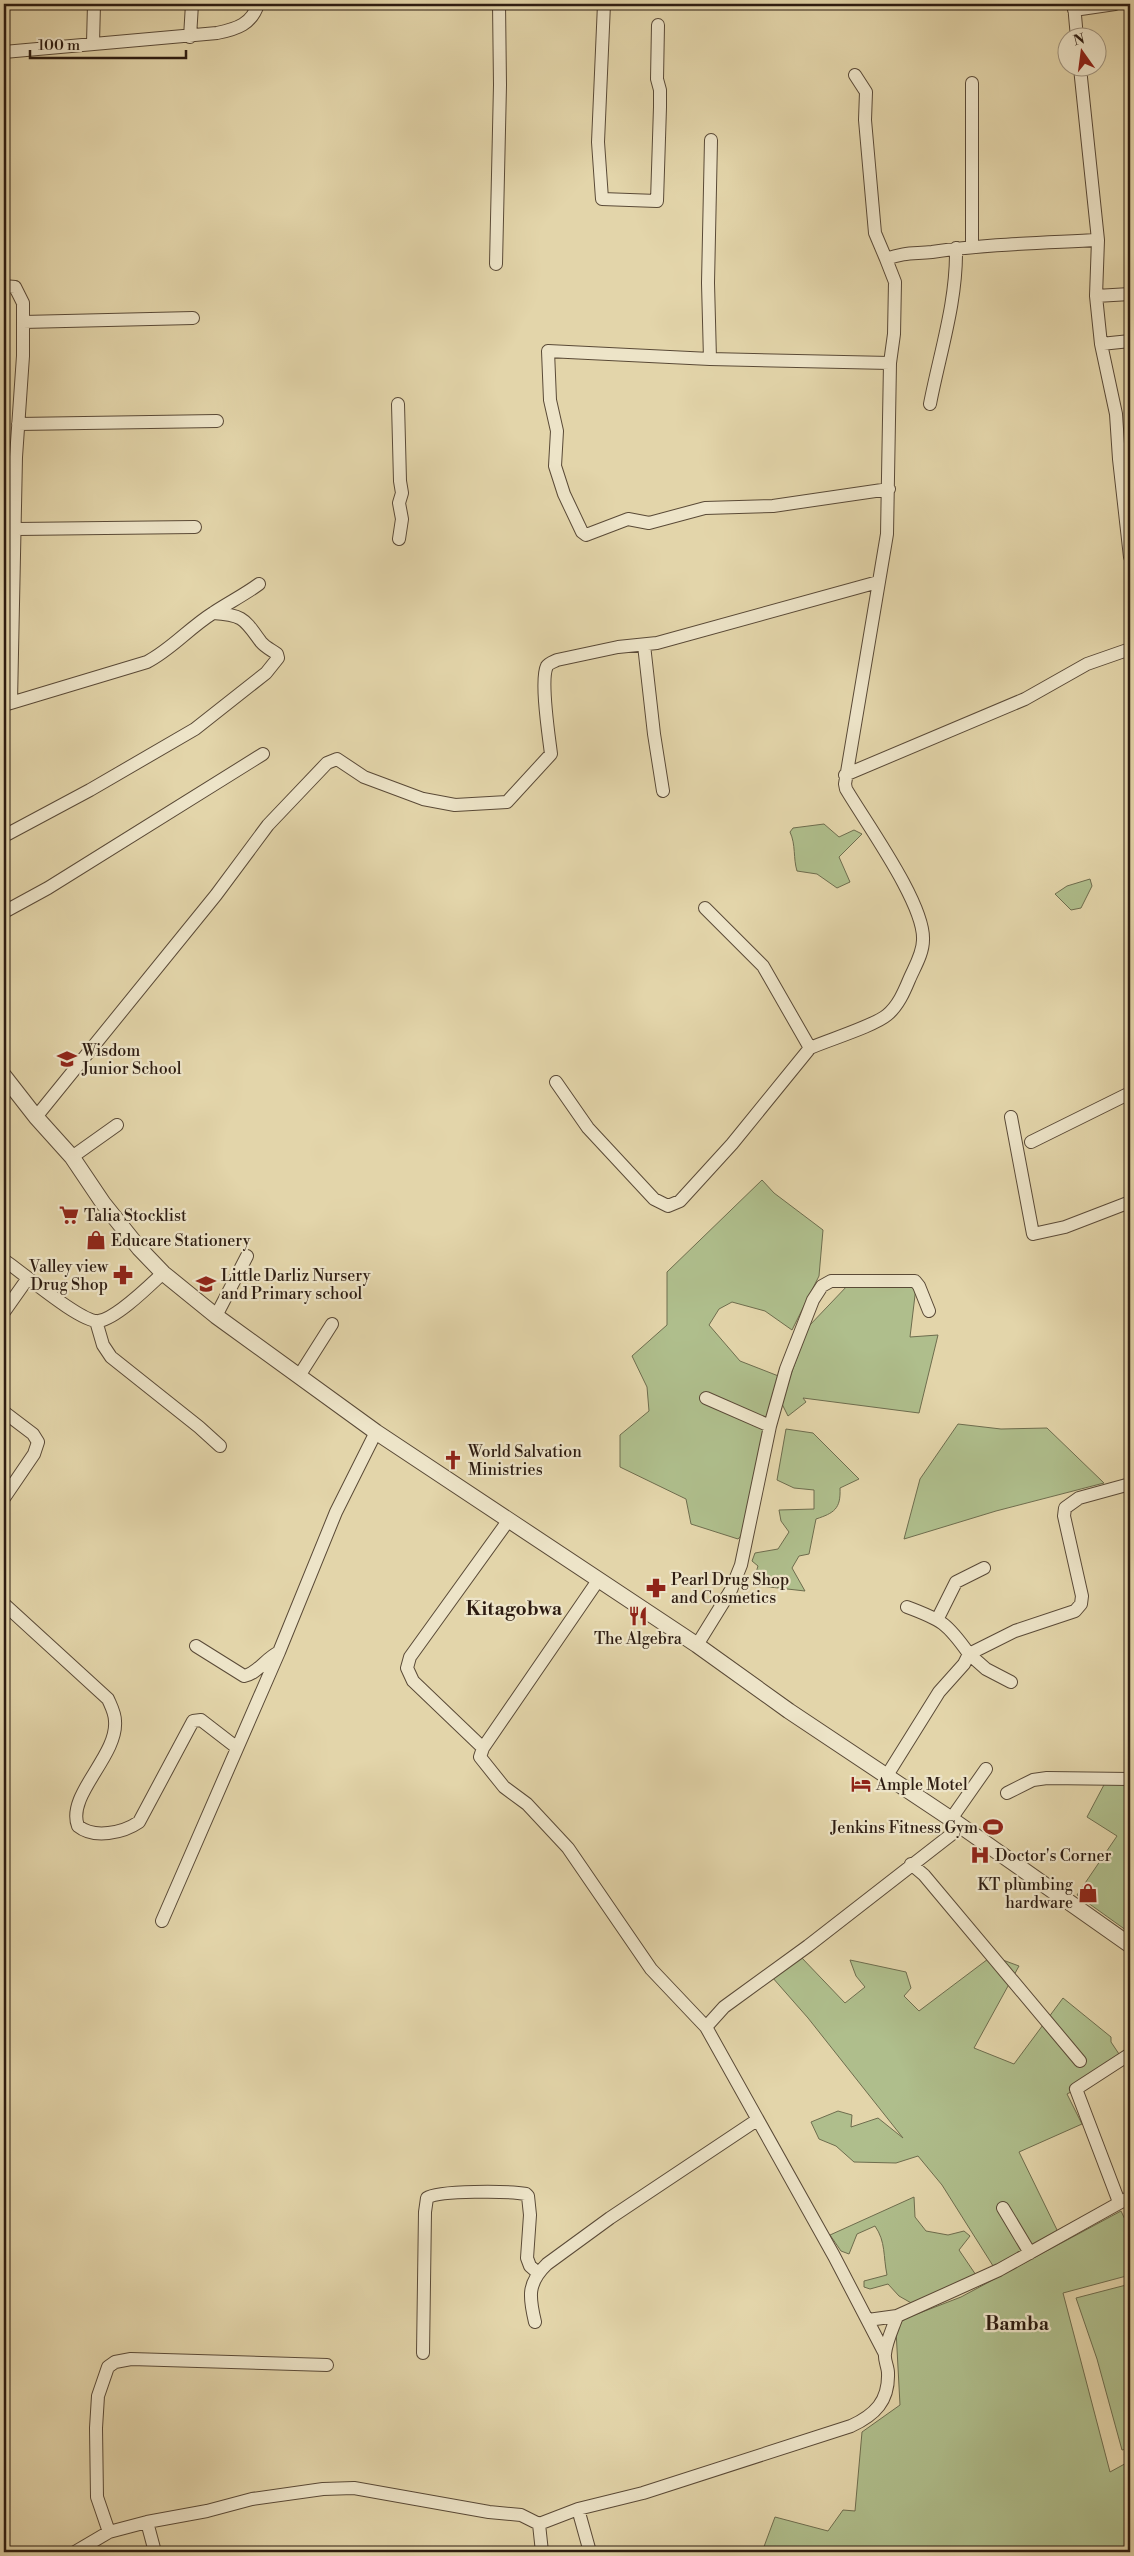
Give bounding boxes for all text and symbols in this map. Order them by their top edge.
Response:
scale bar [30,28,186,60]
north arrow [1056,28,1106,78]
text: N [1072,30,1087,50]
text: 100 m [38,36,80,55]
place label: Wisdom Junior School [81,1041,182,1079]
school or university icon: Wisdom Junior School [56,1048,78,1070]
supermarket icon: Talia Stocklist [58,1204,80,1226]
place label: Talia Stocklist [84,1206,187,1226]
shop icon: Educare Stationery [85,1229,107,1251]
place label: Educare Stationery [111,1231,251,1251]
place label: Valley view Drug Shop [28,1257,109,1295]
pharmacy icon: Valley view Drug Shop [112,1264,134,1286]
place label: Little Darliz Nursery and Primary school [221,1266,371,1304]
school or university icon: Little Darliz Nursery and Primary school [195,1273,217,1295]
place label: World Salvation Ministries [467,1442,582,1480]
church icon: World Salvation Ministries [442,1449,464,1471]
place label: Pearl Drug Shop and Cosmetics [671,1570,789,1608]
pharmacy icon: Pearl Drug Shop and Cosmetics [645,1577,667,1599]
district label: Kitagobwa [466,1597,563,1621]
restaurant icon: The Algebra [627,1605,649,1627]
place label: The Algebra [594,1629,683,1649]
hotel icon: Ample Motel [850,1773,872,1795]
place label: Ample Motel [875,1775,968,1795]
sports icon: Jenkins Fitness Gym [982,1816,1004,1838]
place label: Jenkins Fitness Gym [829,1818,978,1838]
hospital icon: Doctor's Corner [969,1844,991,1866]
place label: Doctor's Corner [995,1846,1112,1866]
place label: KT plumbing hardware [978,1875,1074,1913]
shop icon: KT plumbing hardware [1077,1882,1099,1904]
district label: Bamba [985,2312,1050,2336]

